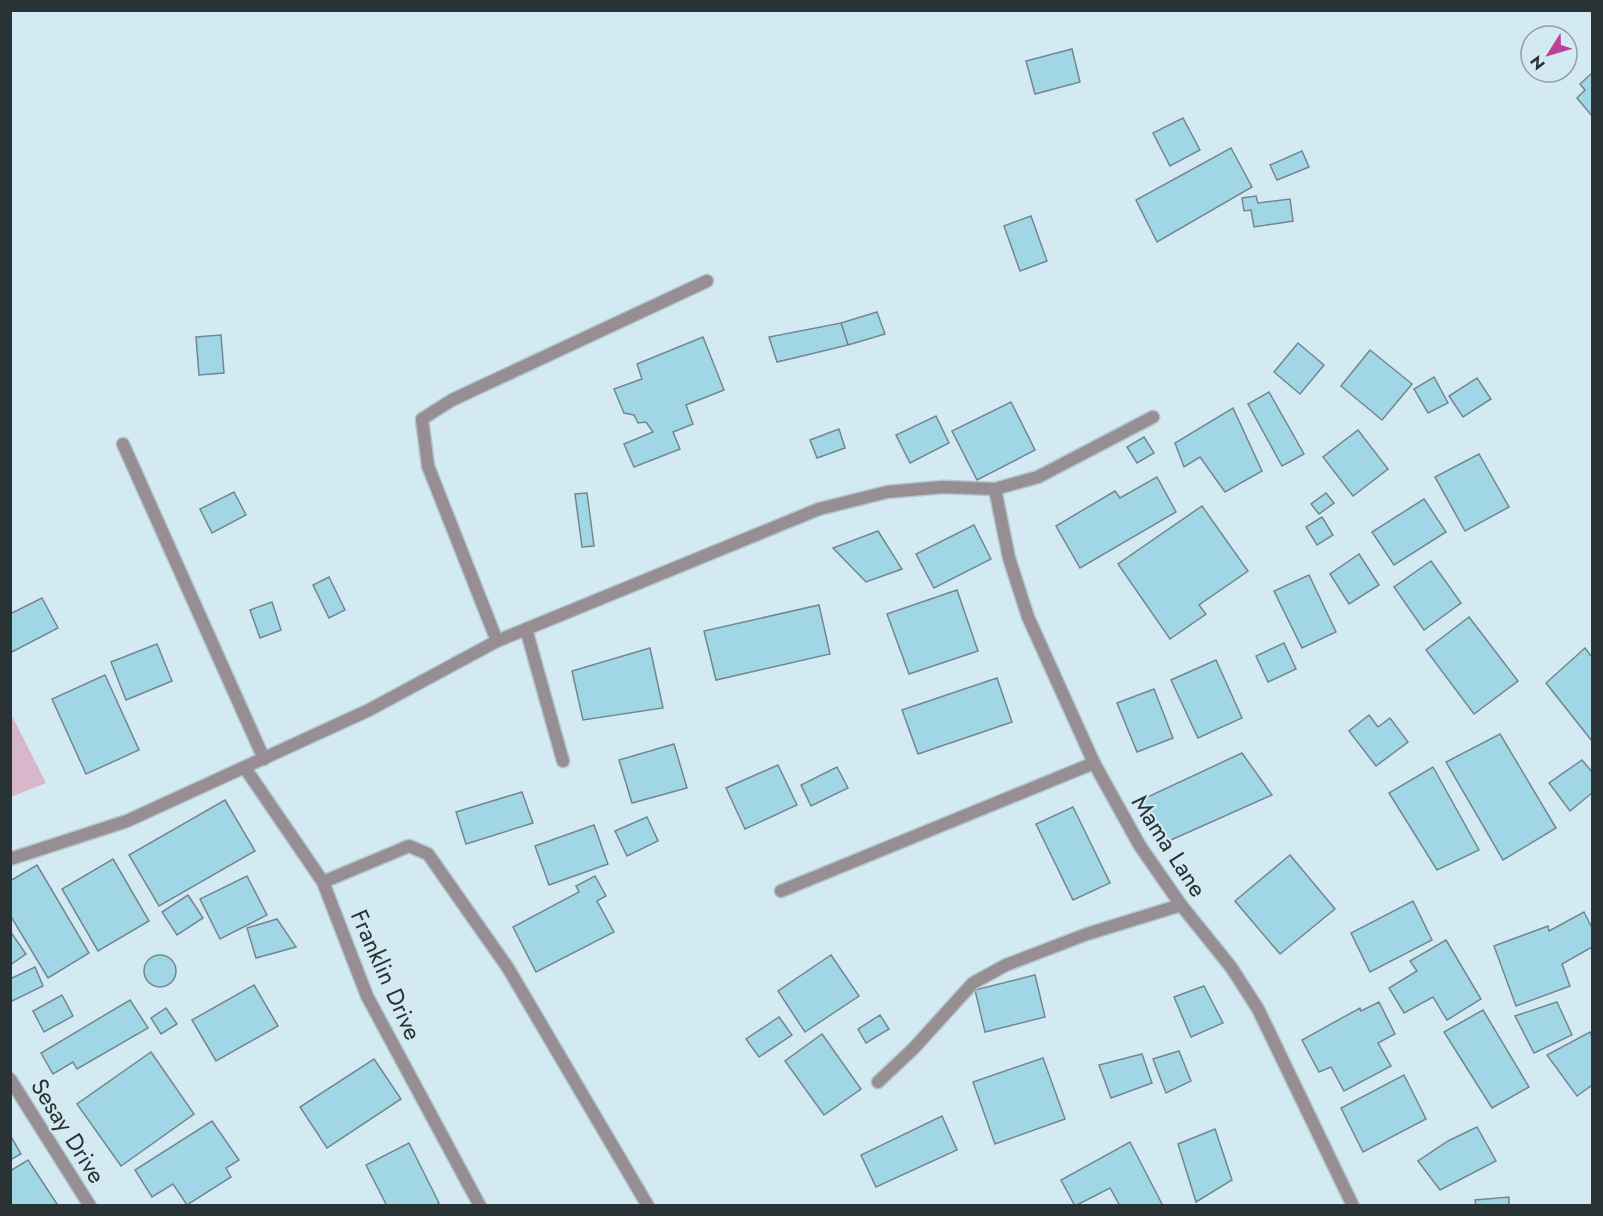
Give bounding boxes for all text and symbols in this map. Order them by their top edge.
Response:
north arrow [1519,24,1579,84]
text: N [1524,51,1550,75]
street label: Mama Lane [1123,788,1216,904]
street label: Franklin Drive [342,904,431,1046]
street label: Sesay Drive [22,1072,114,1190]

